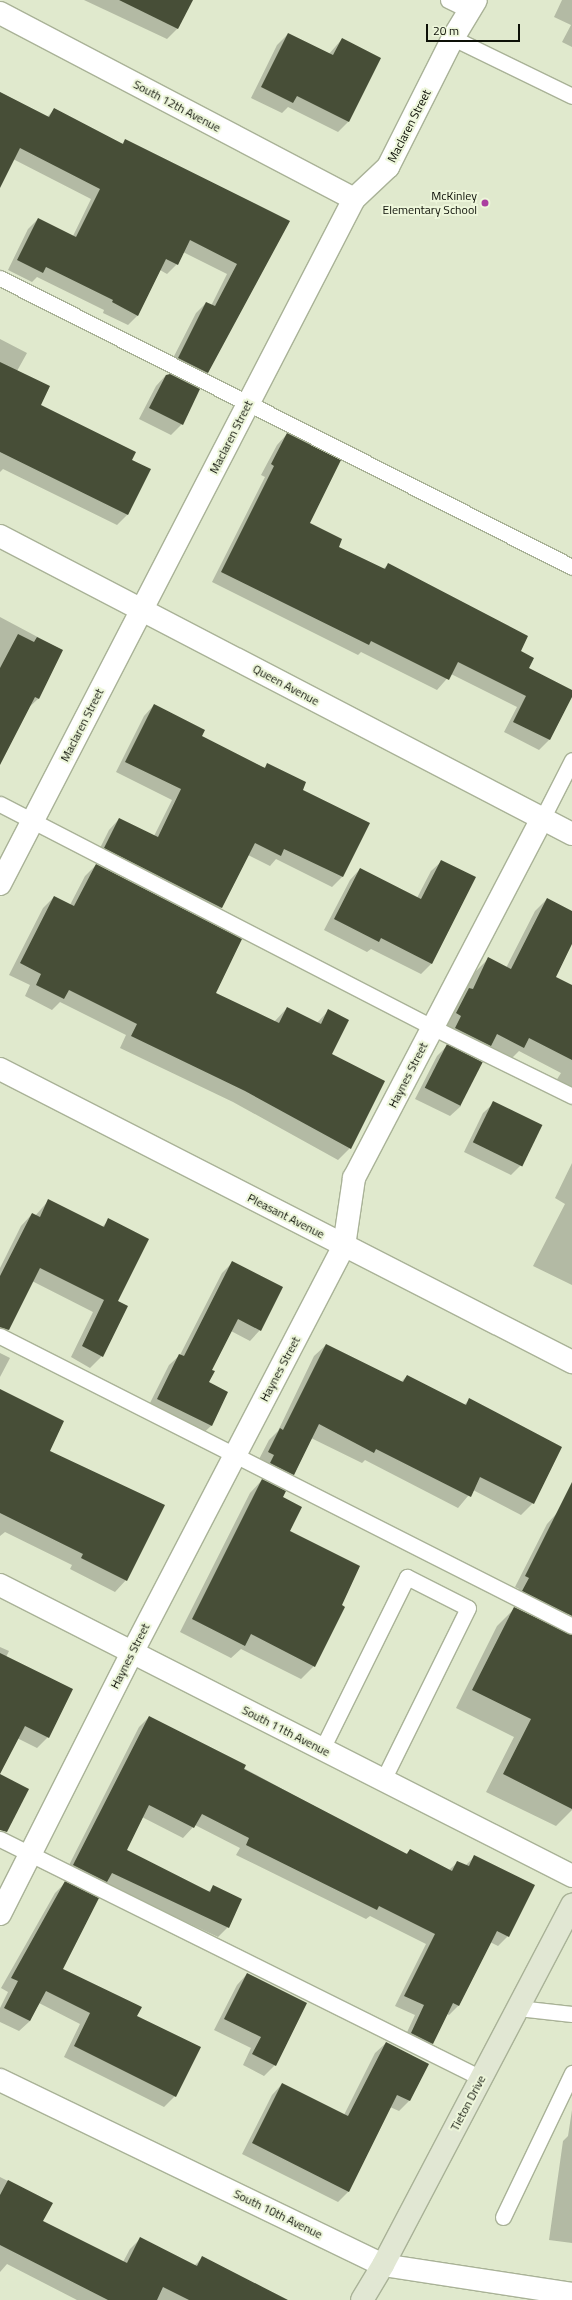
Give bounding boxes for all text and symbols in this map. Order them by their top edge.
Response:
scale bar [428,16,522,42]
text: 20 m [433,21,459,40]
street label: South 12th Avenue [131,77,223,135]
street label: Maclaren Street [384,87,434,165]
place label: McKinley Elementary School [383,189,477,217]
marker: McKinley Elementary School [480,198,490,208]
street label: Maclaren Street [206,398,256,476]
street label: Queen Avenue [250,661,322,709]
street label: Maclaren Street [57,686,107,764]
street label: Haynes Street [385,1040,431,1110]
street label: Pleasant Avenue [245,1190,327,1242]
street label: Haynes Street [257,1334,303,1404]
street label: Haynes Street [107,1621,153,1691]
street label: South 11th Avenue [240,1703,332,1759]
street label: Tieton Drive [447,2073,489,2133]
street label: South 10th Avenue [231,2186,325,2242]

